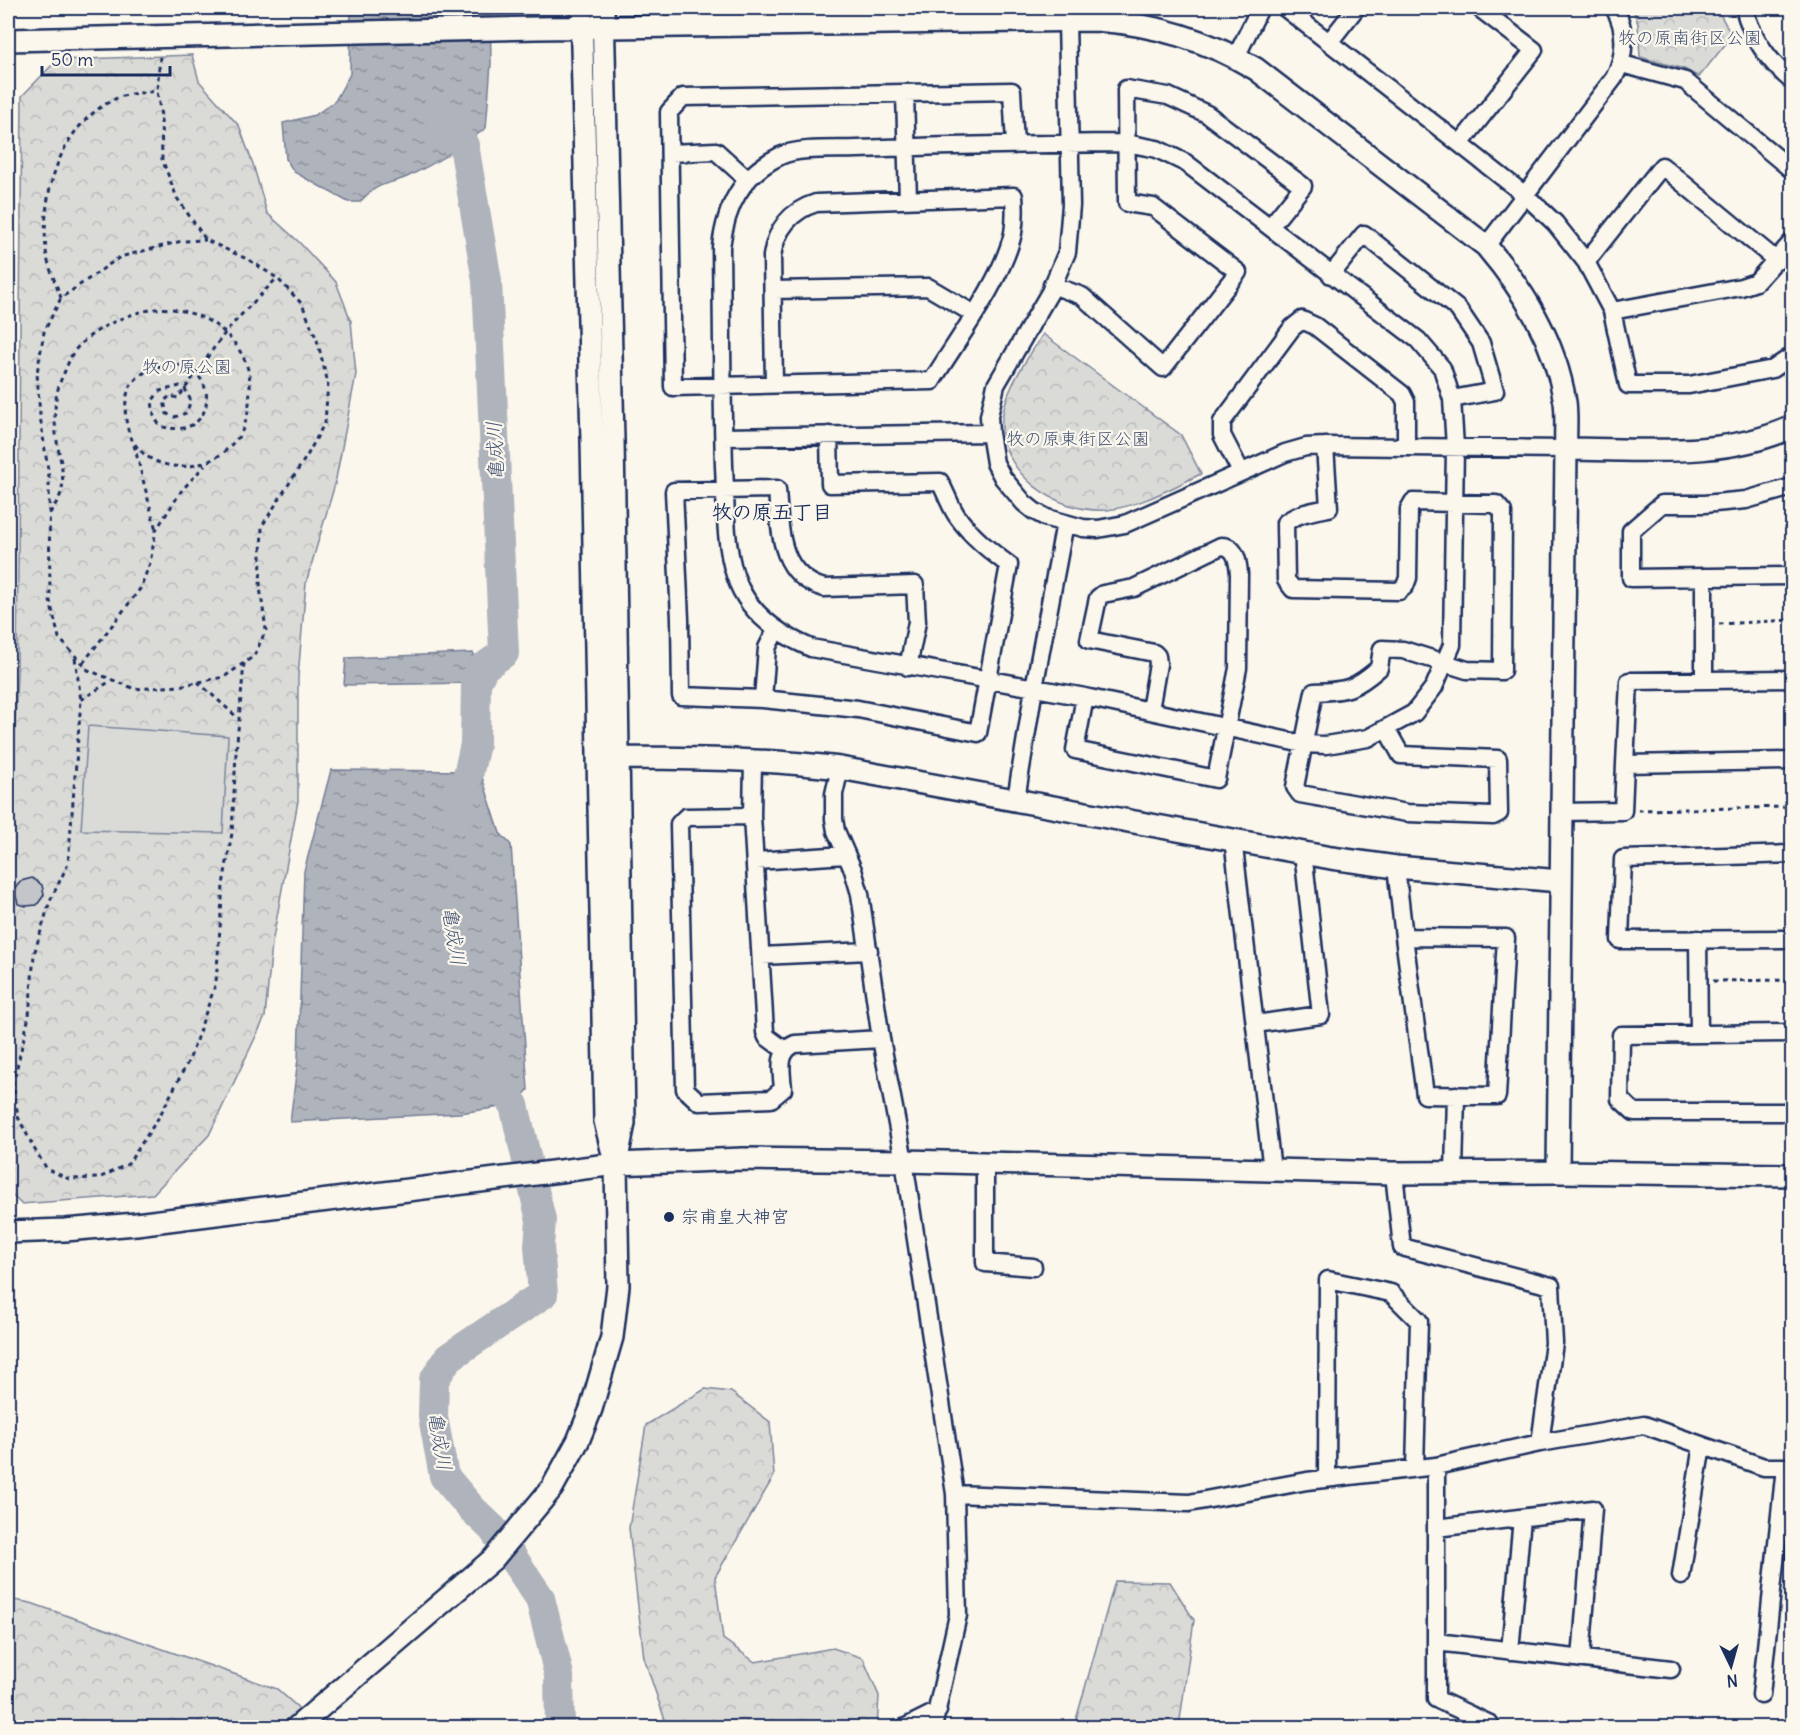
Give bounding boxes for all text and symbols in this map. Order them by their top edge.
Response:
park label: 牧の原南街区公園 [1618,26,1762,49]
scale bar [42,39,170,77]
text: 50 m [51,48,93,71]
park label: 牧の原公園 [142,355,232,378]
water label: 亀成川 [480,420,509,482]
park label: 牧の原東街区公園 [1006,427,1150,450]
district label: 牧の原五丁目 [712,499,832,524]
water label: 亀成川 [437,904,472,968]
place label: 宗甫皇大神宮 [681,1205,789,1228]
marker: 宗甫皇大神宮 [662,1210,676,1224]
water label: 亀成川 [423,1409,458,1473]
north arrow [1701,1636,1761,1696]
text: N [1726,1670,1739,1691]

